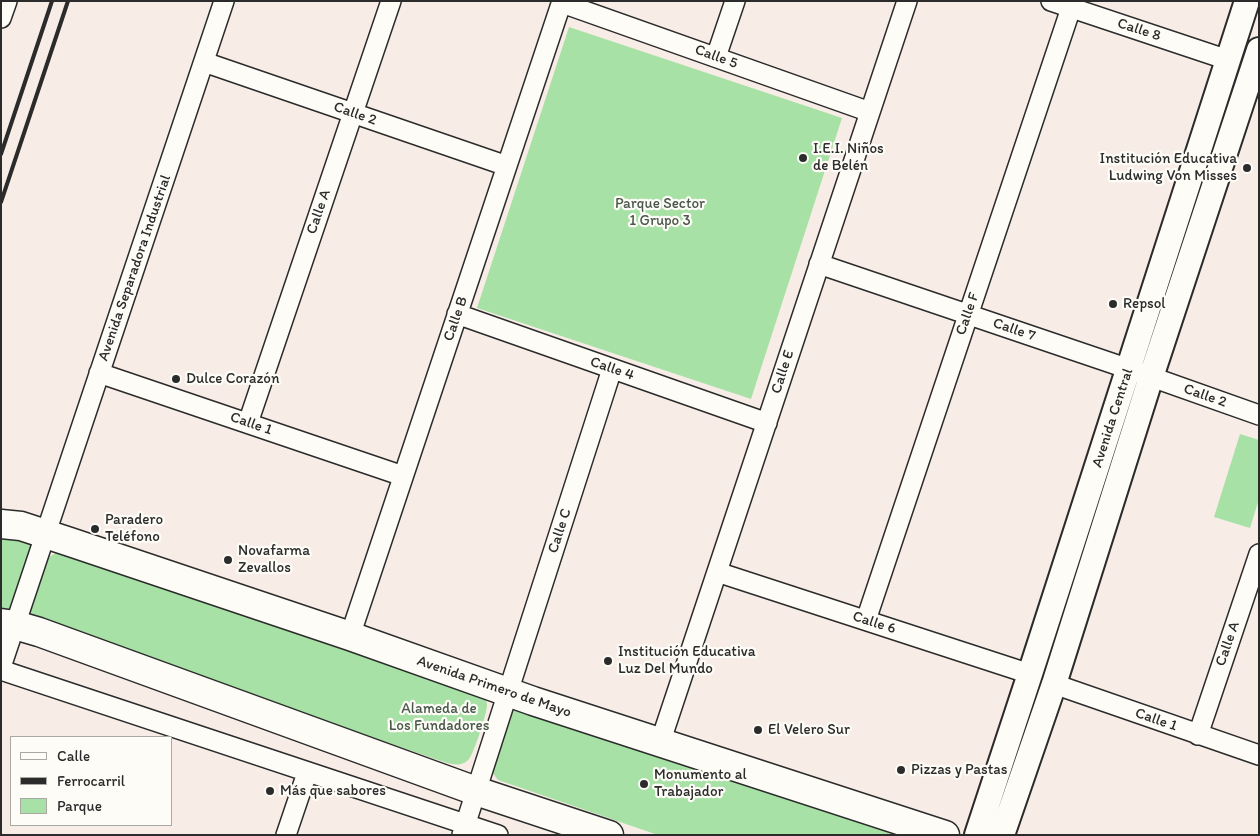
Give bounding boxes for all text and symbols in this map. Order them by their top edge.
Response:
street label: Calle 8 [1115,15,1163,45]
street label: Calle 5 [692,41,740,73]
street label: Calle 2 [331,98,379,130]
place label: I.E.I. Niños de Belén [813,140,884,175]
place label: Institución Educativa Ludwing Von Misses [1100,150,1237,185]
marker: I.E.I. Niños de Belén [797,152,809,164]
marker: Institución Educativa Ludwing Von Misses [1241,162,1253,174]
street label: Avenida Separadora Industrial [95,172,175,364]
street label: Calle A [303,187,335,237]
park label: Parque Sector 1 Grupo 3 [615,195,705,230]
street label: Calle F [952,290,984,338]
street label: Calle B [440,294,472,344]
place label: Repsol [1123,295,1166,313]
marker: Repsol [1107,298,1119,310]
street label: Calle 7 [990,314,1038,346]
street label: Calle E [768,348,798,396]
street label: Calle 4 [588,353,636,385]
street label: Avenida Central [1089,366,1137,470]
place label: Dulce Corazón [186,370,279,388]
marker: Dulce Corazón [170,373,182,385]
street label: Calle 2 [1181,380,1229,412]
street label: Calle 1 [228,408,274,440]
street label: Calle C [544,506,576,556]
place label: Paradero Teléfono [105,511,163,546]
marker: Paradero Teléfono [89,523,101,535]
place label: Novafarma Zevallos [238,542,310,577]
marker: Novafarma Zevallos [222,554,234,566]
street label: Calle 6 [850,608,898,638]
street label: Calle A [1212,619,1244,669]
place label: Institución Educativa Luz Del Mundo [618,643,755,678]
street label: Avenida Primero de Mayo [414,652,574,722]
marker: Institución Educativa Luz Del Mundo [602,655,614,667]
park label: Alameda de Los Fundadores [389,700,489,735]
street label: Calle 1 [1133,704,1179,736]
place label: El Velero Sur [768,721,850,739]
marker: El Velero Sur [752,724,764,736]
legend [10,736,172,826]
text: Calle [57,747,90,765]
place label: Pizzas y Pastas [911,761,1007,779]
marker: Pizzas y Pastas [895,764,907,776]
place label: Monumento al Trabajador [654,766,747,801]
text: Ferrocarril [57,772,125,790]
marker: Monumento al Trabajador [638,778,650,790]
place label: Más que sabores [280,782,386,800]
marker: Más que sabores [264,785,276,797]
text: Parque [57,797,102,815]

